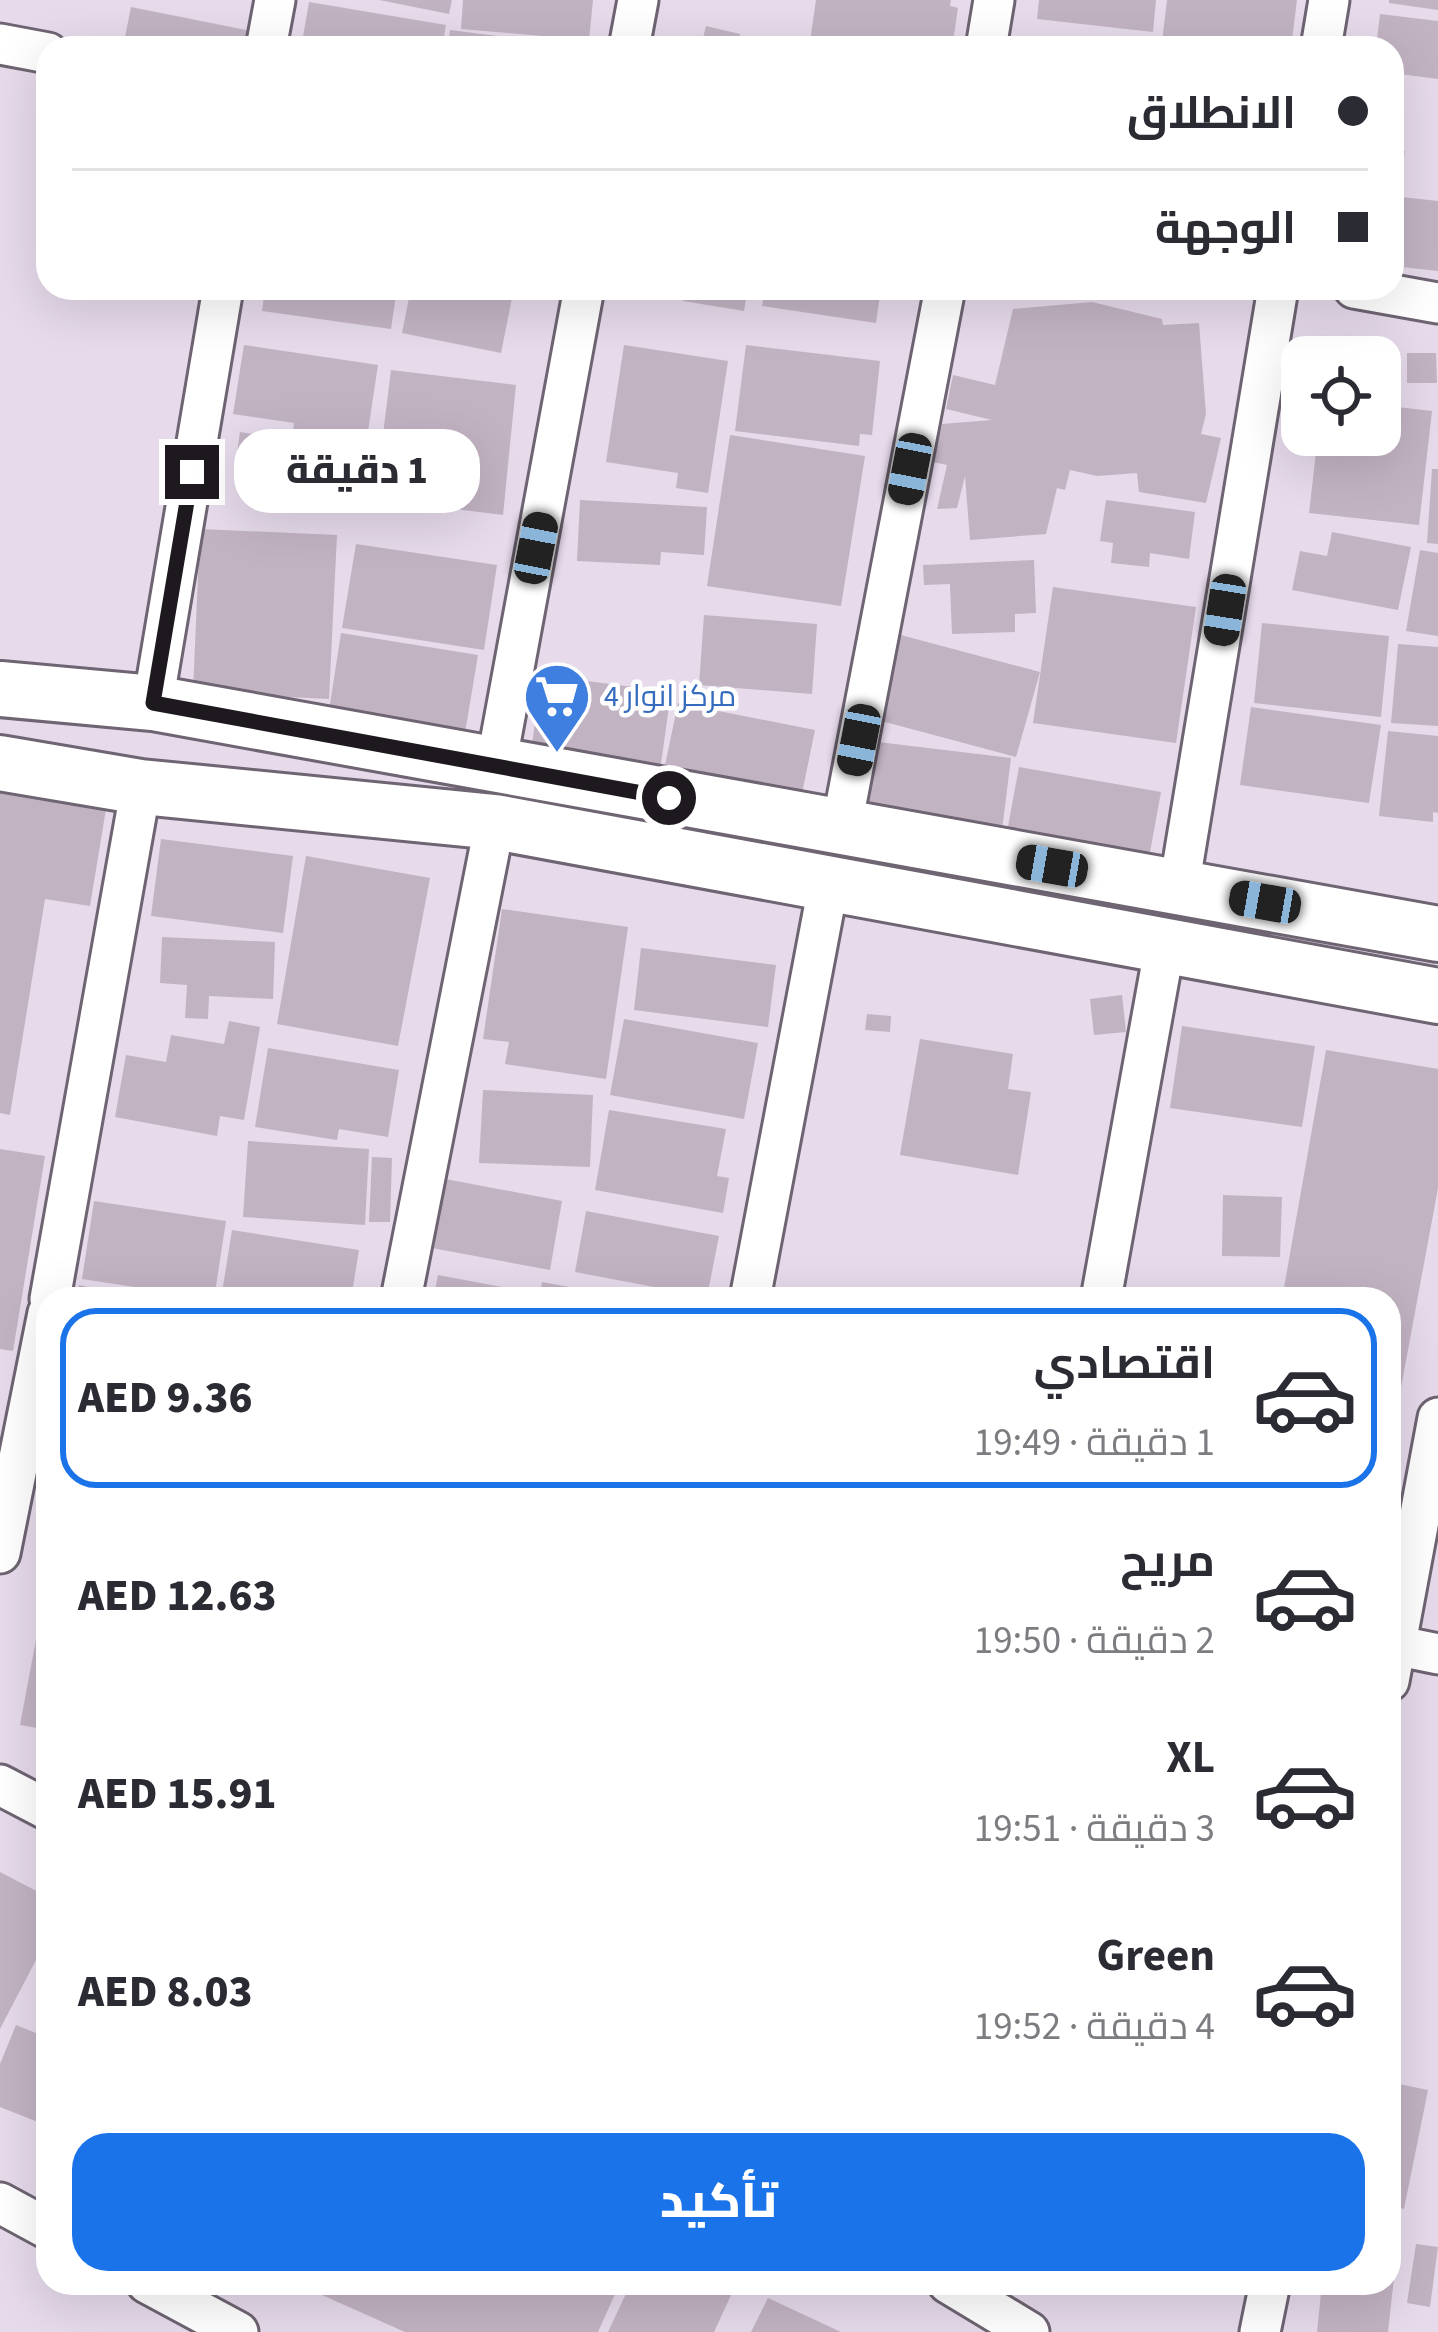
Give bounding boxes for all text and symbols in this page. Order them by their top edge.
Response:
text: الانطلاق [1127,82,1296,146]
text: الوجهة [1155,197,1296,261]
map controls [1281,336,1401,456]
button: locate [1281,336,1401,456]
callout: 1 دقيقة [234,430,480,514]
car [885,430,935,508]
text: 1 دقيقة [286,443,428,499]
route end [165,445,219,499]
car [511,509,561,587]
car [1202,572,1248,648]
supermarket icon: مركز انوار 4 [522,661,592,755]
place label: مركز انوار 4 [604,675,736,718]
car [834,701,884,779]
route start [642,771,696,825]
car [1013,842,1091,890]
car [1226,878,1304,926]
text: اقتصادي [1034,1332,1215,1396]
icon: car [1251,1344,1359,1452]
text: AED 9.36 [78,1366,253,1430]
text: 1 دقيقة · 19:49 [974,1415,1215,1471]
text: مريح [1120,1530,1215,1594]
icon: car [1251,1542,1359,1650]
text: AED 12.63 [78,1564,277,1628]
text: 2 دقيقة · 19:50 [974,1613,1215,1669]
text: XL [1166,1726,1215,1790]
icon: car [1251,1740,1359,1848]
text: AED 15.91 [78,1762,277,1826]
text: 3 دقيقة · 19:51 [974,1801,1215,1857]
text: Green [1096,1924,1215,1988]
icon: car [1251,1938,1359,2046]
text: AED 8.03 [78,1960,253,2024]
text: 4 دقيقة · 19:52 [974,1999,1215,2055]
button: تأكيد [72,2133,1365,2271]

